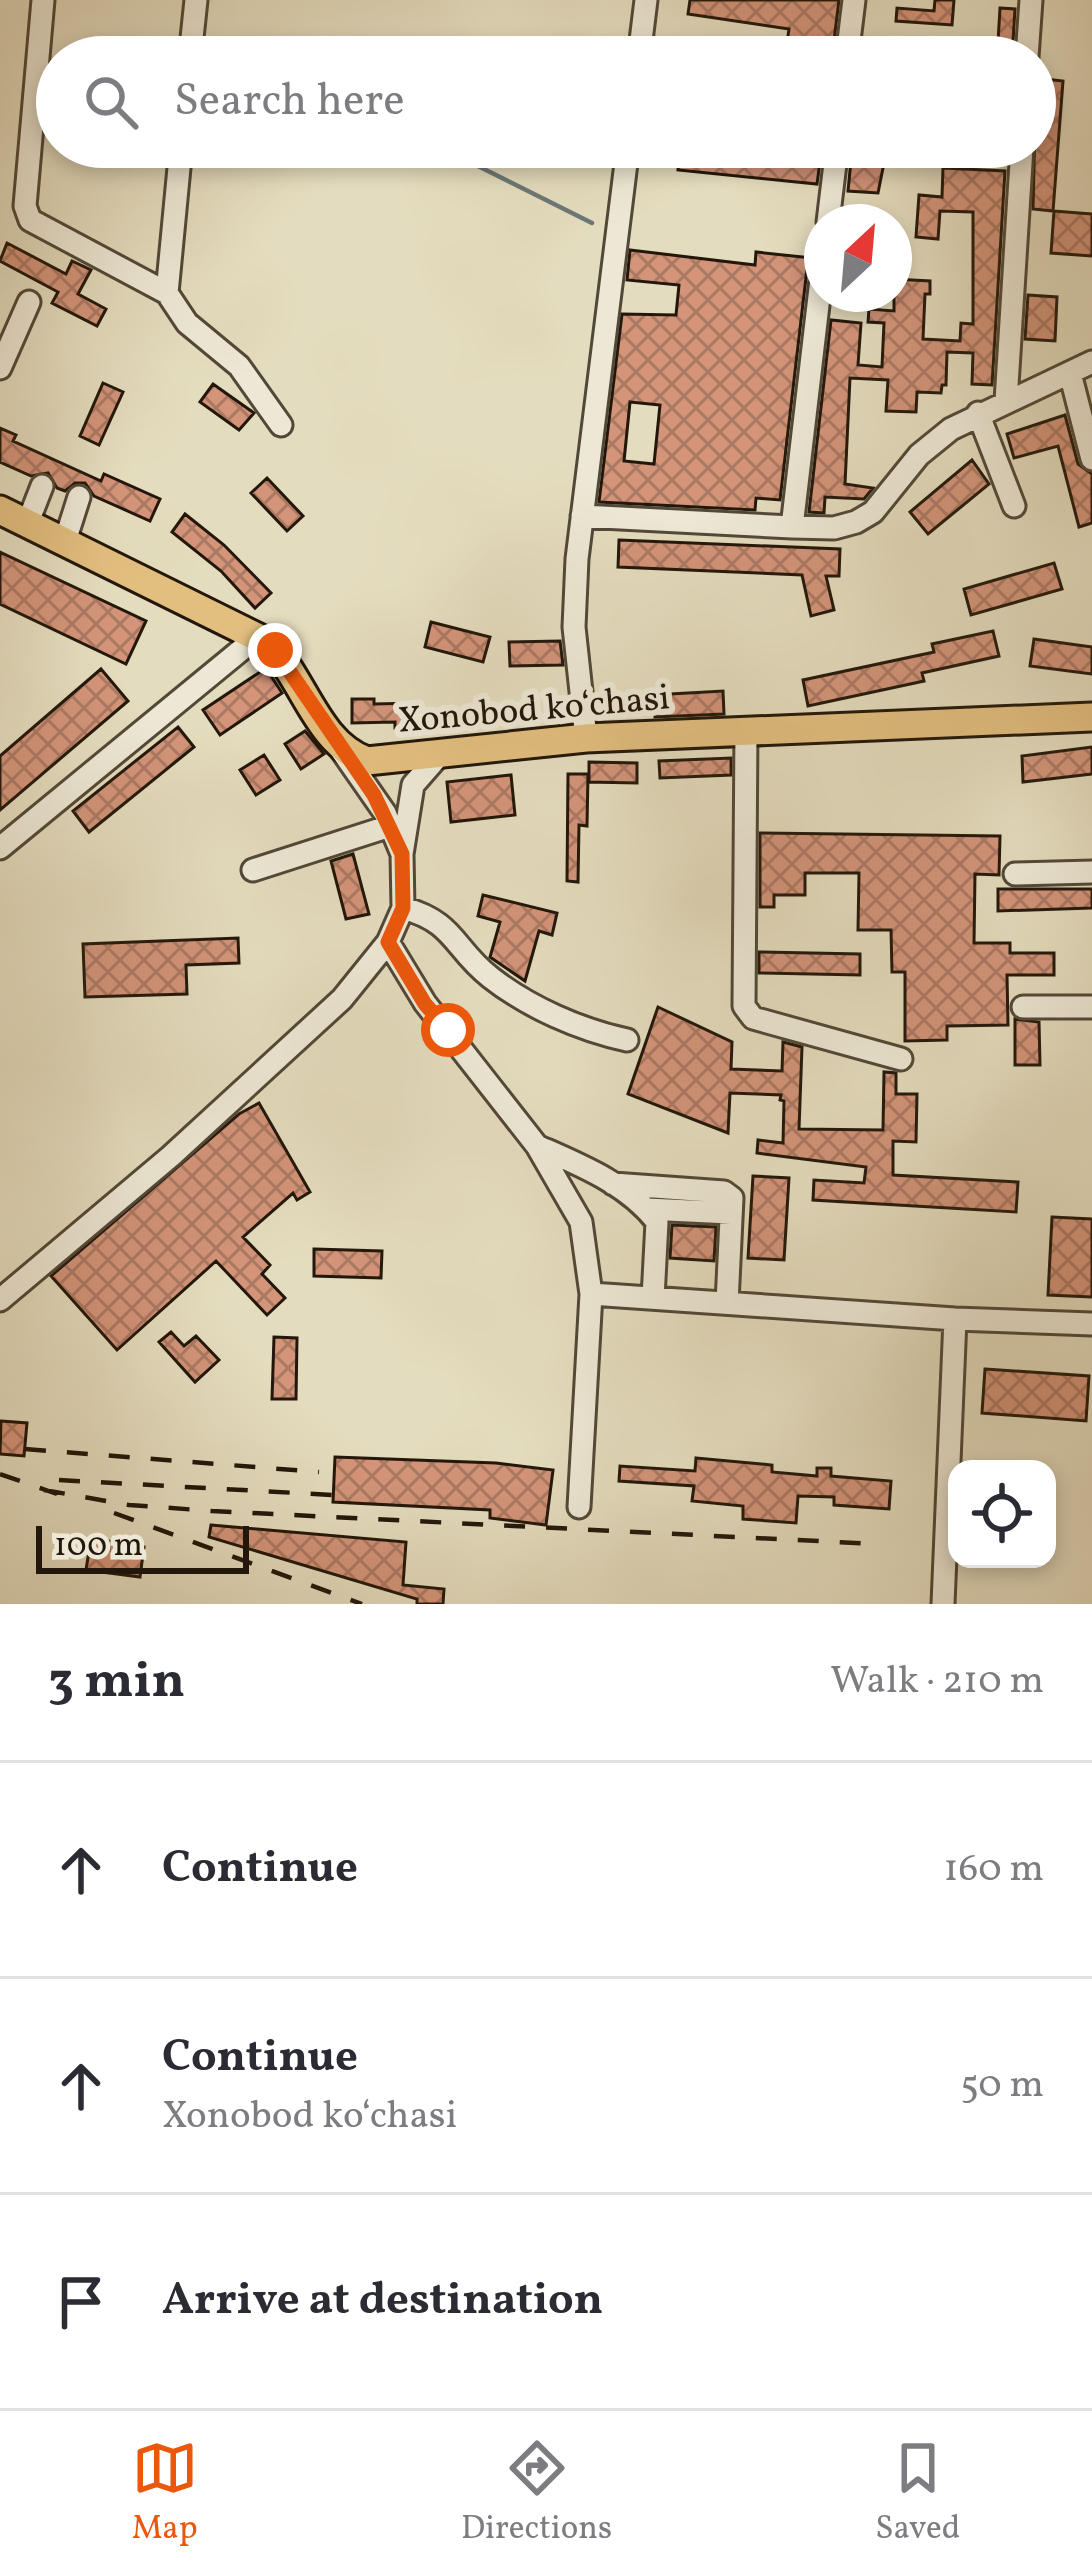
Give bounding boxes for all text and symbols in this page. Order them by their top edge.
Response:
search box [36,36,1056,168]
icon: search [78,69,144,135]
text: Search here [174,71,405,134]
north arrow [804,204,912,312]
route end [248,623,302,677]
street label: Xonobod koʻchasi [396,674,672,748]
route start [421,1003,475,1057]
map controls [948,1460,1056,1568]
button: locate [948,1460,1056,1568]
scale bar [36,1520,249,1573]
text: 100 m [54,1524,143,1570]
text: 3 min [48,1647,185,1718]
text: Walk · 210 m [830,1655,1044,1709]
icon: ahead [48,1837,114,1903]
text: Continue [162,1838,358,1901]
text: 160 m [943,1843,1044,1897]
text: Continue [162,2027,358,2090]
icon: ahead [48,2053,114,2119]
text: 50 m [960,2059,1044,2113]
text: Xonobod koʻchasi [162,2090,457,2144]
icon: arrive [48,2269,114,2335]
text: Arrive at destination [162,2270,603,2333]
tab: Map [132,2435,198,2553]
tab: Directions [461,2435,612,2553]
tab: Saved [875,2435,960,2553]

